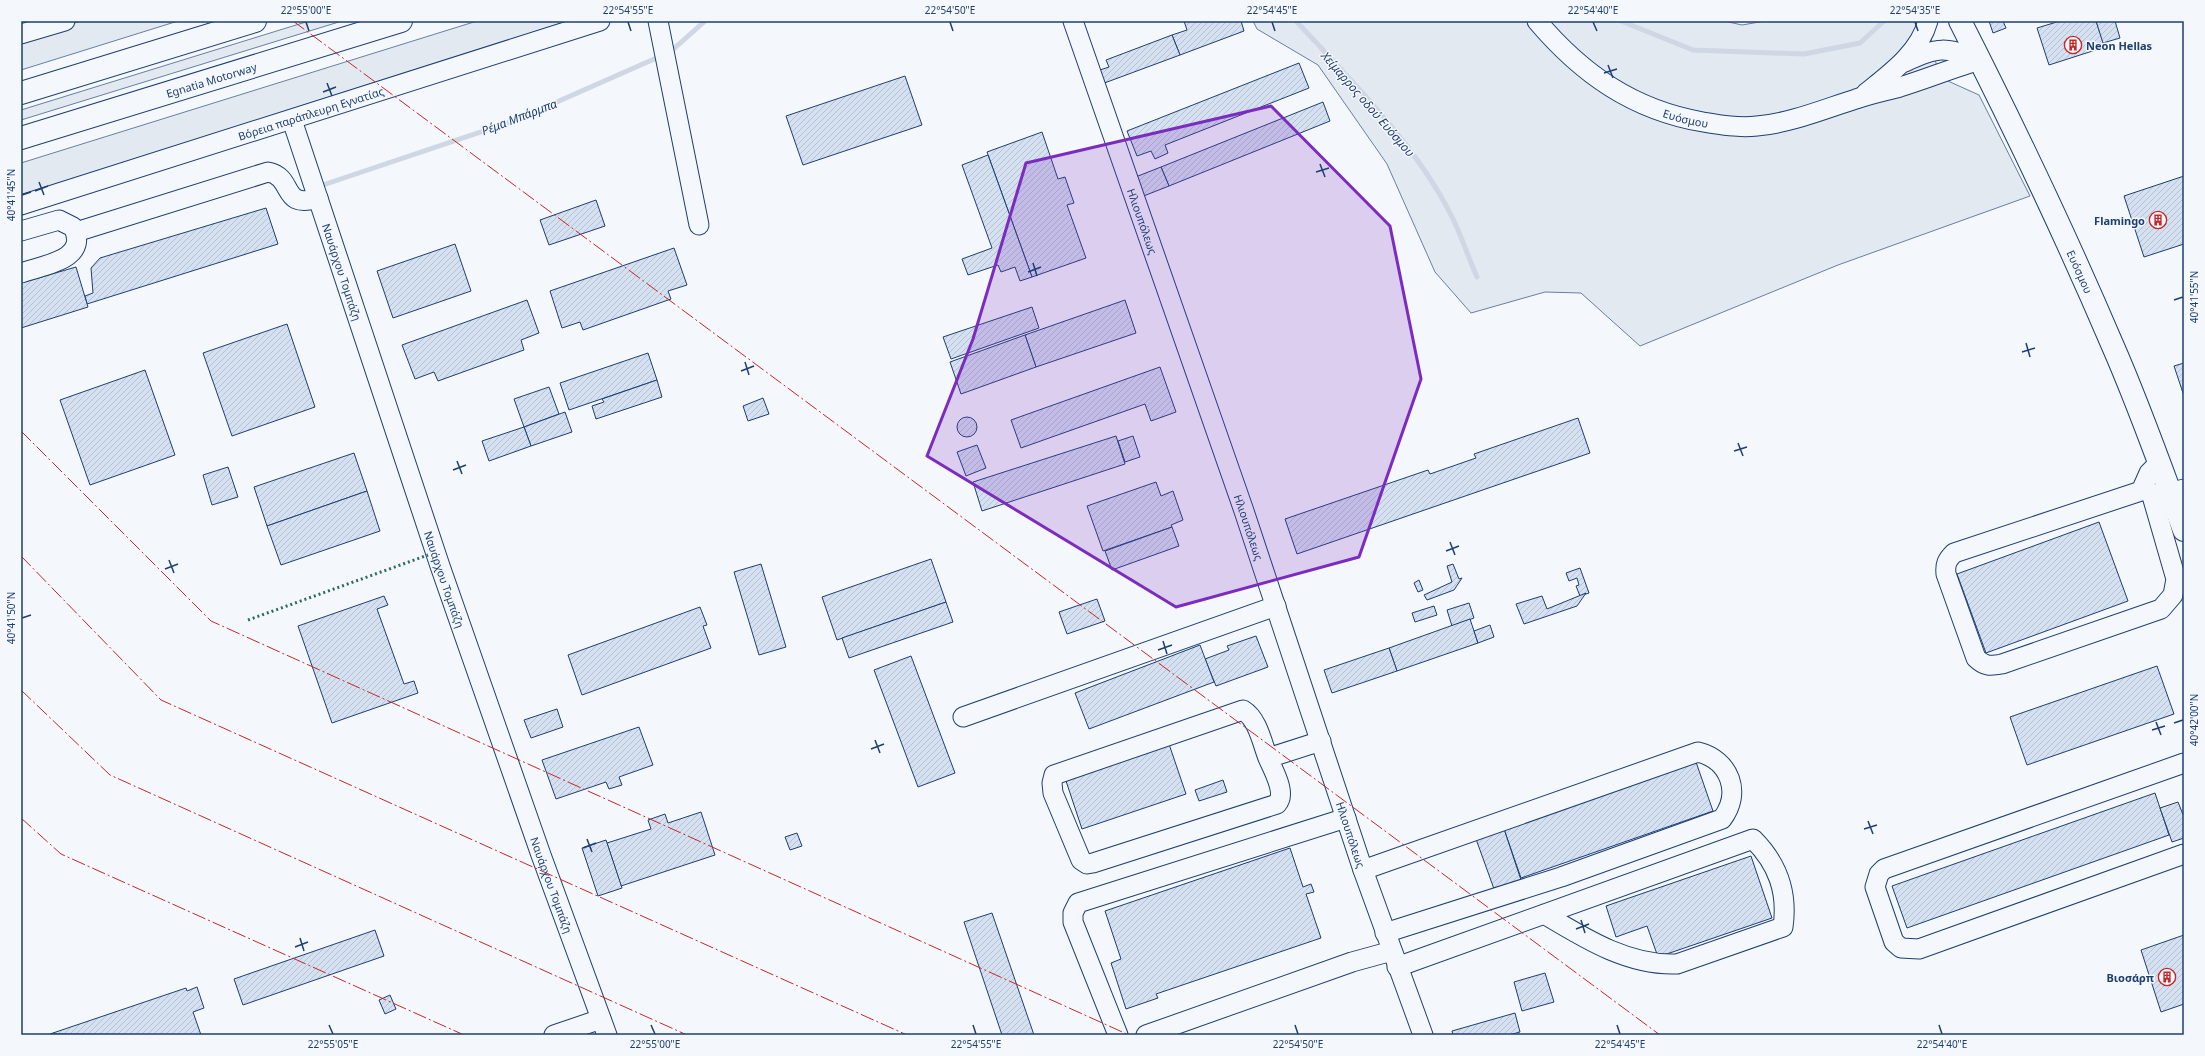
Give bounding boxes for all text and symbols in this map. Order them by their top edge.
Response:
text: 22°55'00"E [281,3,331,17]
text: 22°54'55"E [603,3,653,17]
text: 22°54'50"E [925,3,975,17]
text: 22°54'45"E [1247,3,1297,17]
text: 22°54'40"E [1568,3,1618,17]
text: 22°54'35"E [1890,3,1940,17]
building icon: Neon Hellas [2063,35,2083,55]
place label: Neon Hellas [2086,38,2153,53]
water label: Χείμαρρος οδού Ευόσμου [1317,47,1419,160]
street label: Egnatia Motorway [164,58,259,100]
street label: Βόρεια παράπλευρη Εγνατίας [236,83,385,143]
water label: Ρέμα Μπάρμπα [479,95,559,139]
street label: Ευόσμου [1661,105,1710,130]
text: 40°41'45"N [4,169,18,221]
street label: Ηλιουπόλεως [1124,186,1161,256]
building icon: Flamingo [2148,210,2168,230]
place label: Flamingo [2094,213,2145,228]
street label: Ναυάρχου Τομπάζη [319,221,366,322]
street label: Ευόσμου [2064,247,2097,296]
text: 40°41'55"N [2187,271,2201,323]
street label: Ηλιουπόλεως [1231,492,1267,562]
street label: Ναυάρχου Τομπάζη [421,529,468,630]
text: 40°41'50"N [4,592,18,644]
text: 40°42'00"N [2187,694,2201,746]
street label: Ηλιουπόλεως [1333,800,1369,870]
street label: Ναυάρχου Τομπάζη [528,835,577,935]
building icon: Βιοσάρπ [2157,967,2177,987]
place label: Βιοσάρπ [2107,970,2154,985]
text: 22°55'05"E [308,1037,358,1051]
text: 22°55'00"E [630,1037,680,1051]
text: 22°54'55"E [951,1037,1001,1051]
text: 22°54'50"E [1273,1037,1323,1051]
text: 22°54'45"E [1595,1037,1645,1051]
text: 22°54'40"E [1917,1037,1967,1051]

